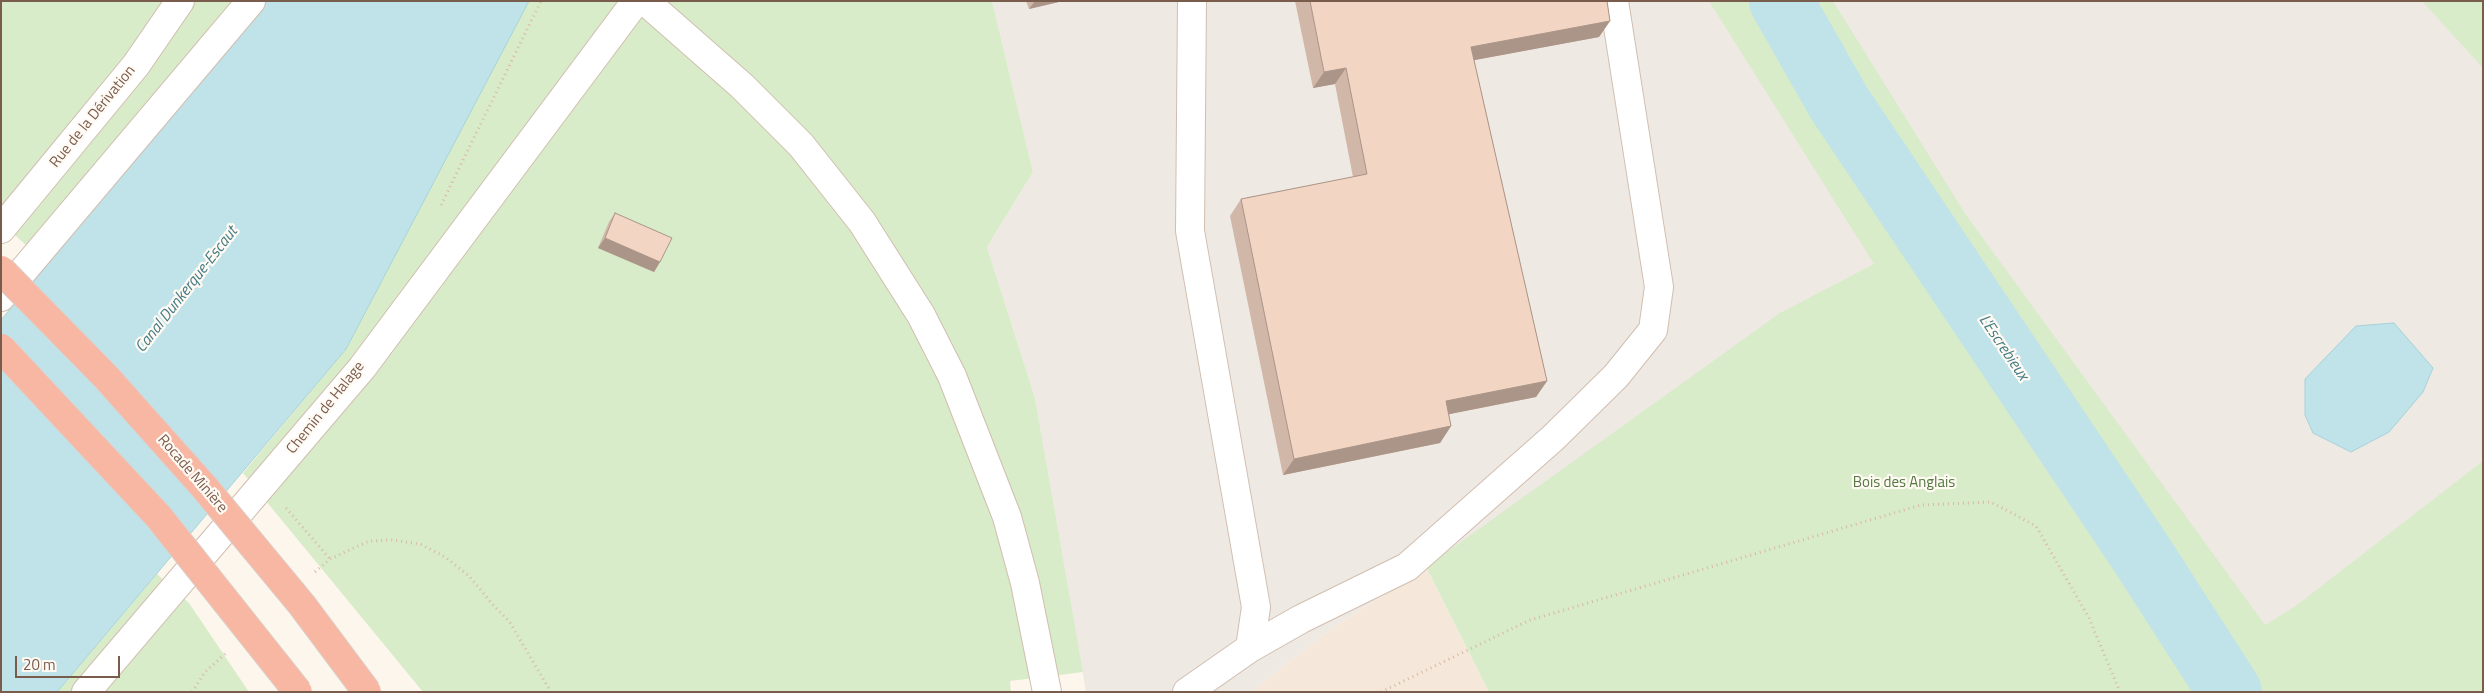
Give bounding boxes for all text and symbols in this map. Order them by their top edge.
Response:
street label: Rue de la Dérivation [46,62,140,172]
water label: Canal Dunkerque-Escaut [132,223,242,357]
water label: L'Escrebieux [1974,311,2032,385]
street label: Chemin de Halage [283,358,369,458]
street label: Rocade Minière [153,431,231,517]
park label: Bois des Anglais [1853,474,1955,492]
scale bar [18,646,122,678]
text: 20 m [23,653,56,676]

